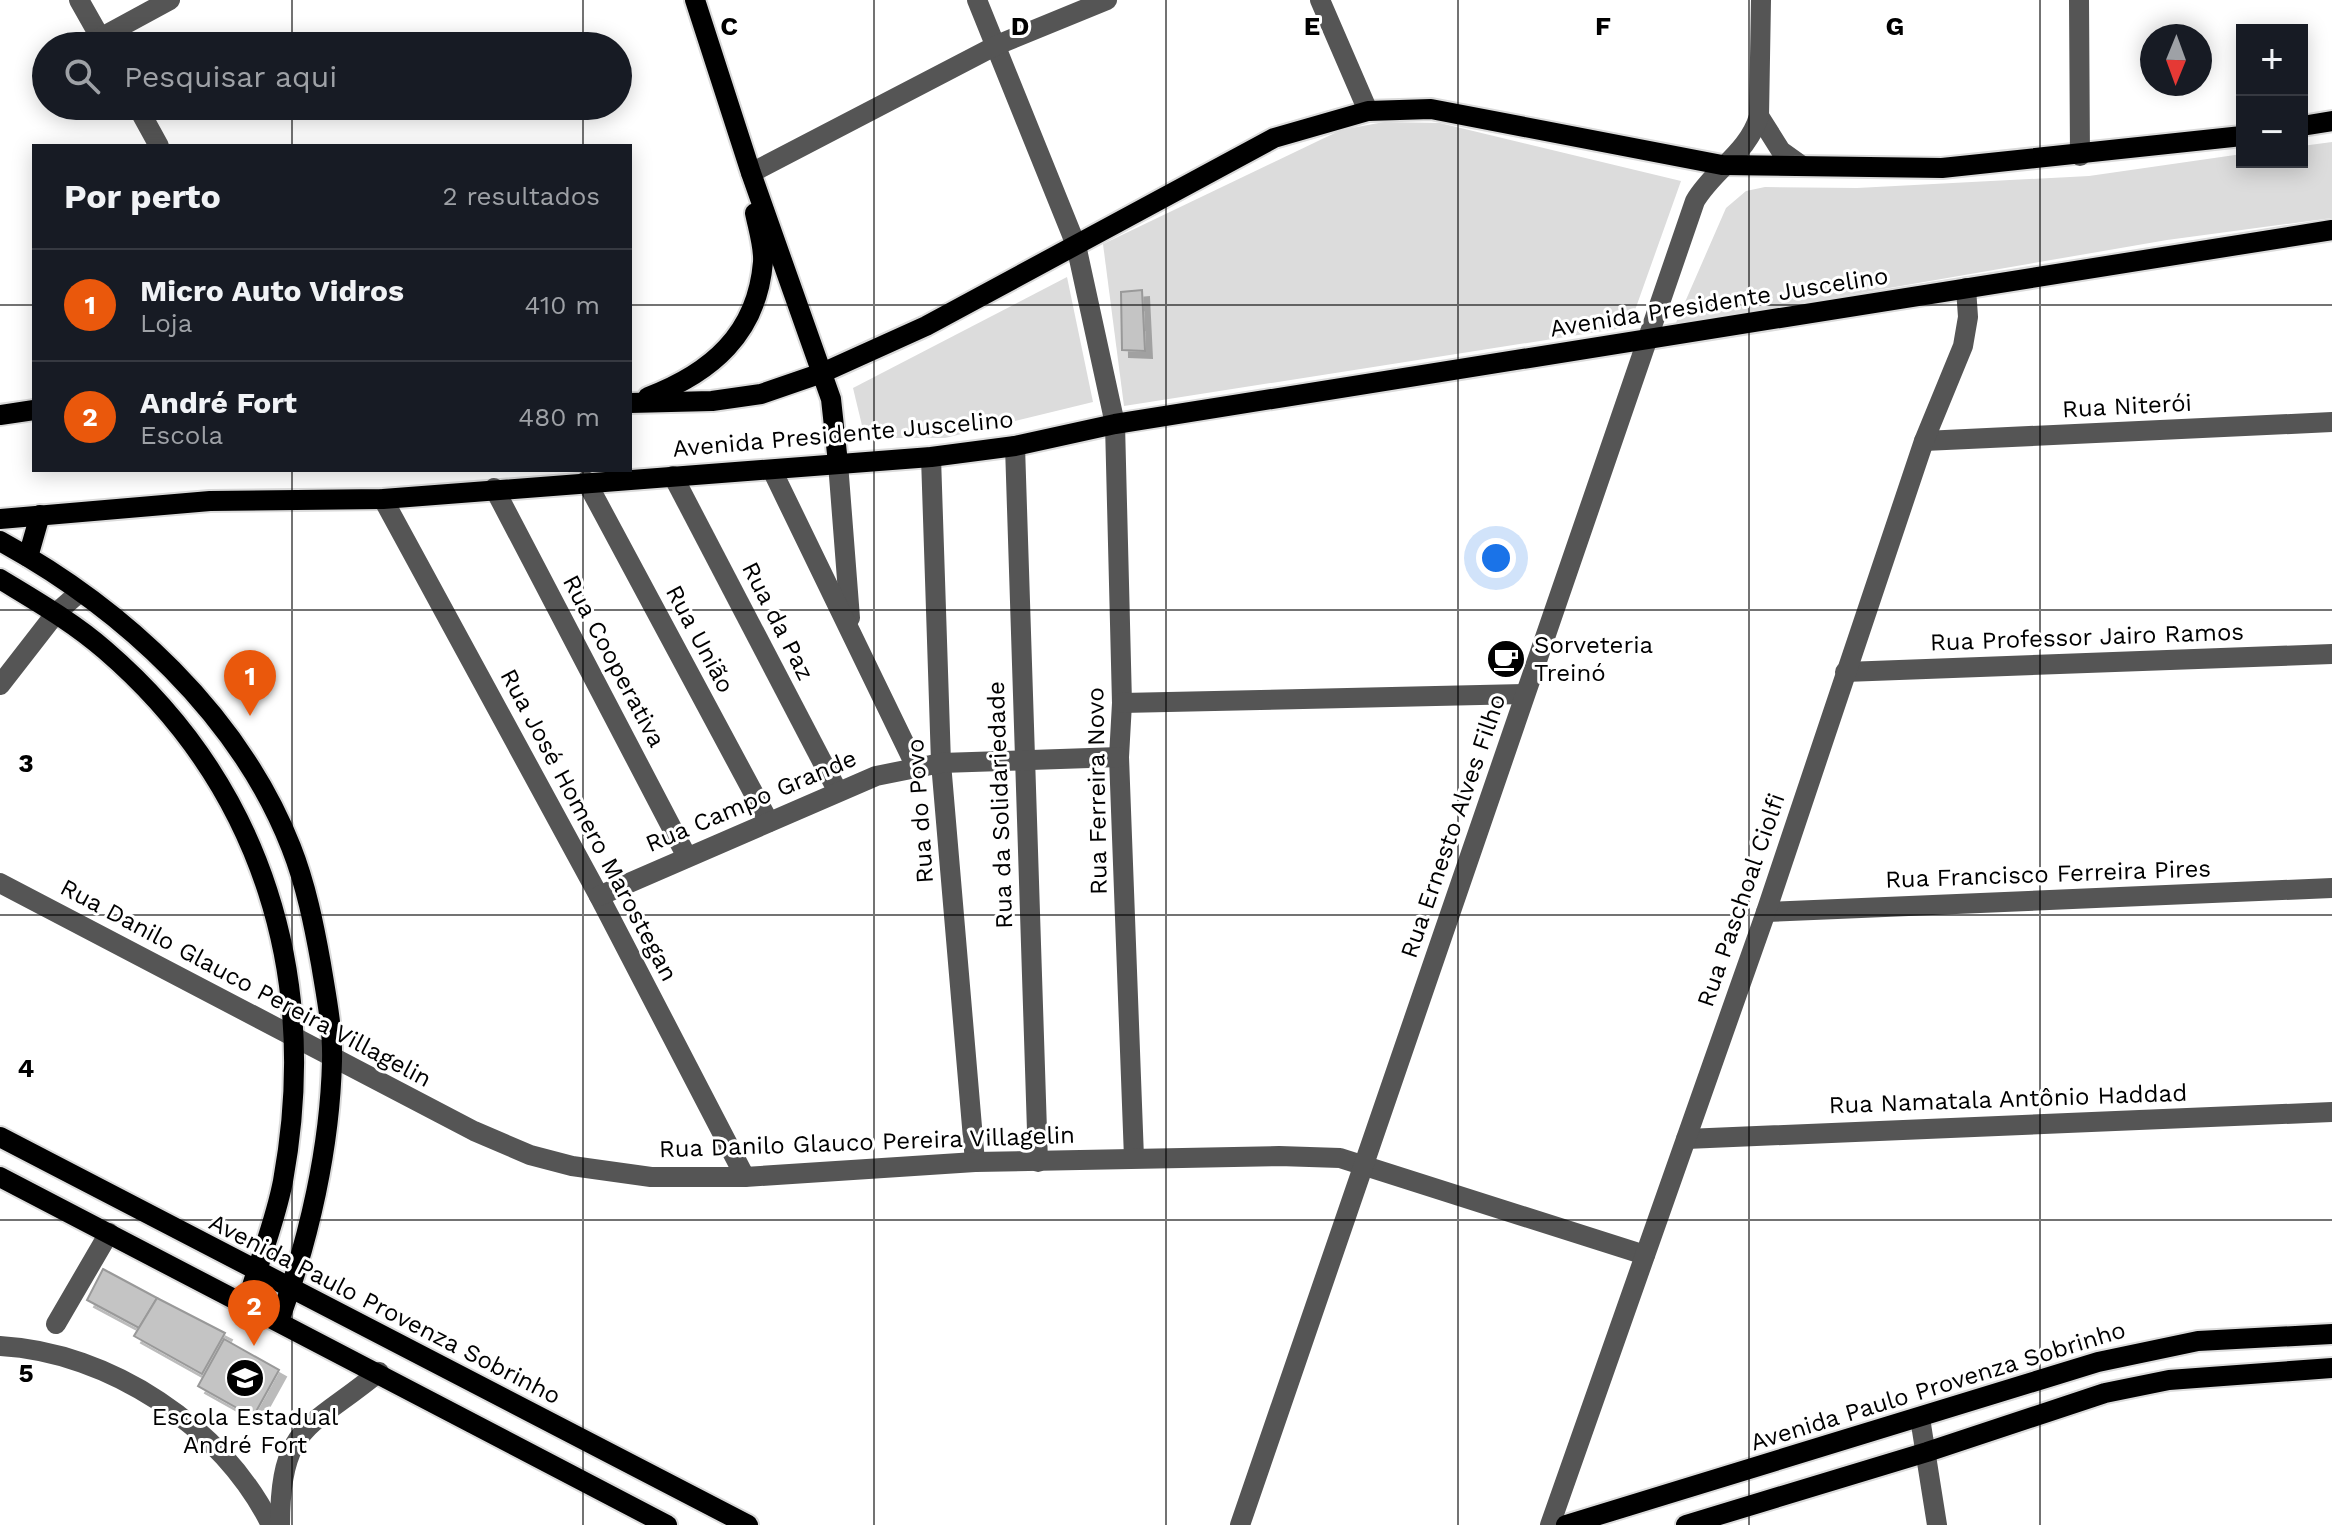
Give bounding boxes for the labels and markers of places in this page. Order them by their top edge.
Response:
place label: Sorveteria Treinó [1534,631,1653,687]
cafe icon: Sorveteria Treinó [1485,638,1527,680]
pin: 1 [224,650,276,716]
pin: 2 [228,1280,280,1346]
school or university icon: Escola Estadual André Fort [224,1357,266,1399]
place label: Escola Estadual André Fort [152,1403,339,1459]

